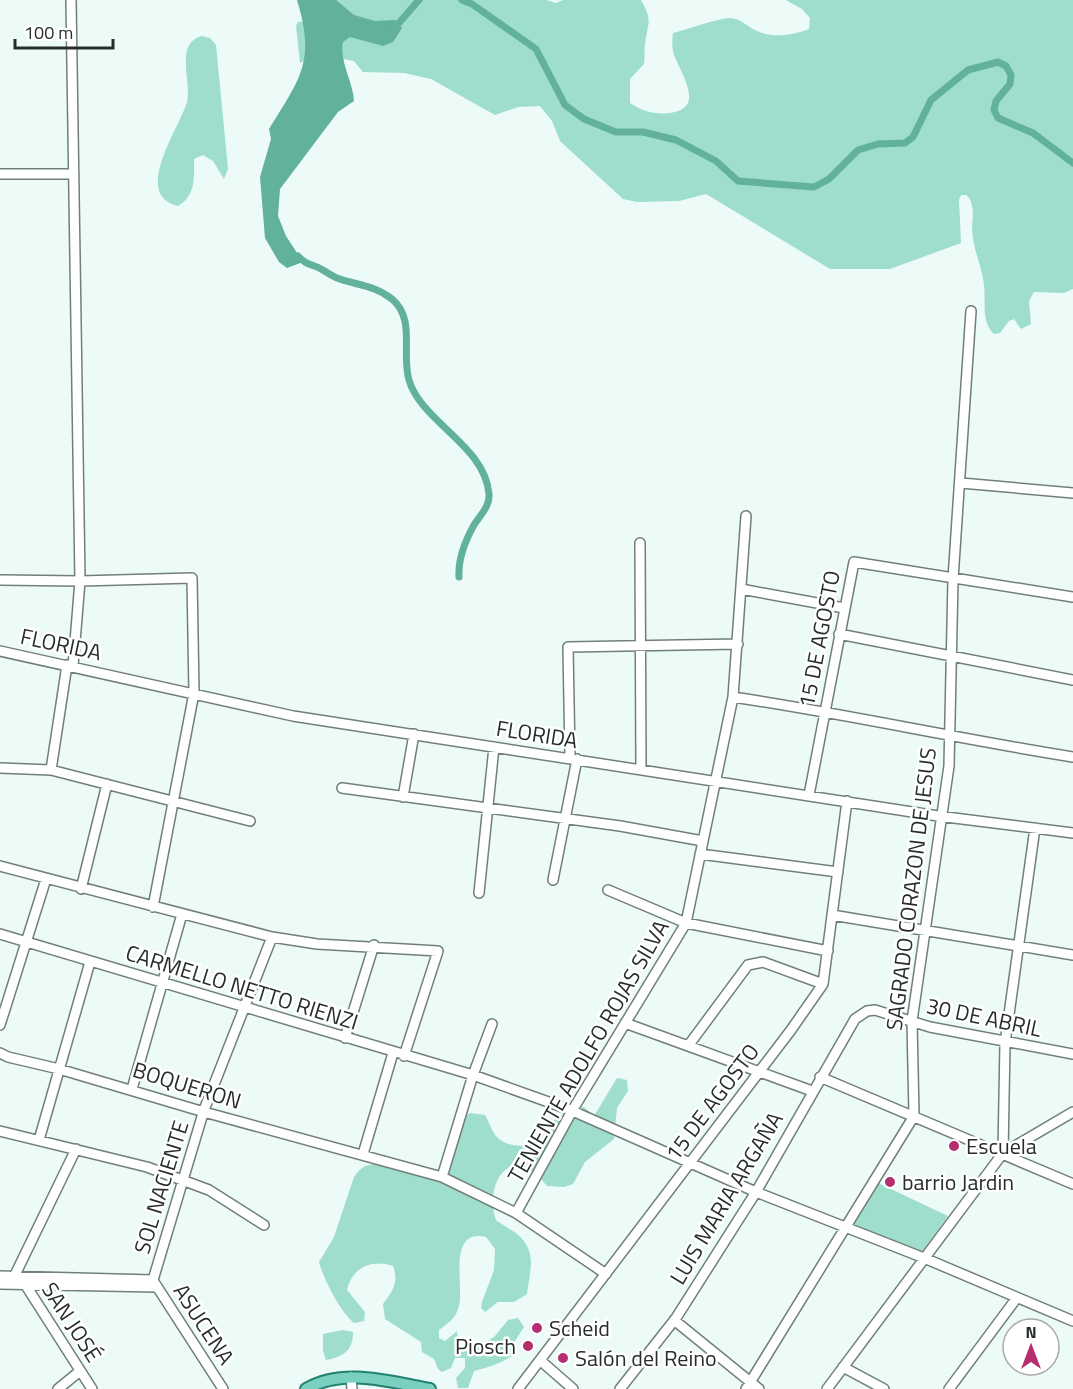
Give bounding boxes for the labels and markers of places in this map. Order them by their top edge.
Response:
place label: Escuela [966,1129,1037,1163]
marker: Escuela [947,1139,961,1153]
place label: barrio Jardin [902,1165,1014,1199]
marker: barrio Jardin [883,1175,897,1189]
place label: Scheid [549,1311,610,1345]
marker: Scheid [530,1321,544,1335]
place label: Piosch [455,1329,516,1363]
marker: Piosch [521,1339,535,1353]
place label: Salón del Reino [575,1341,717,1375]
marker: Salón del Reino [556,1351,570,1365]

